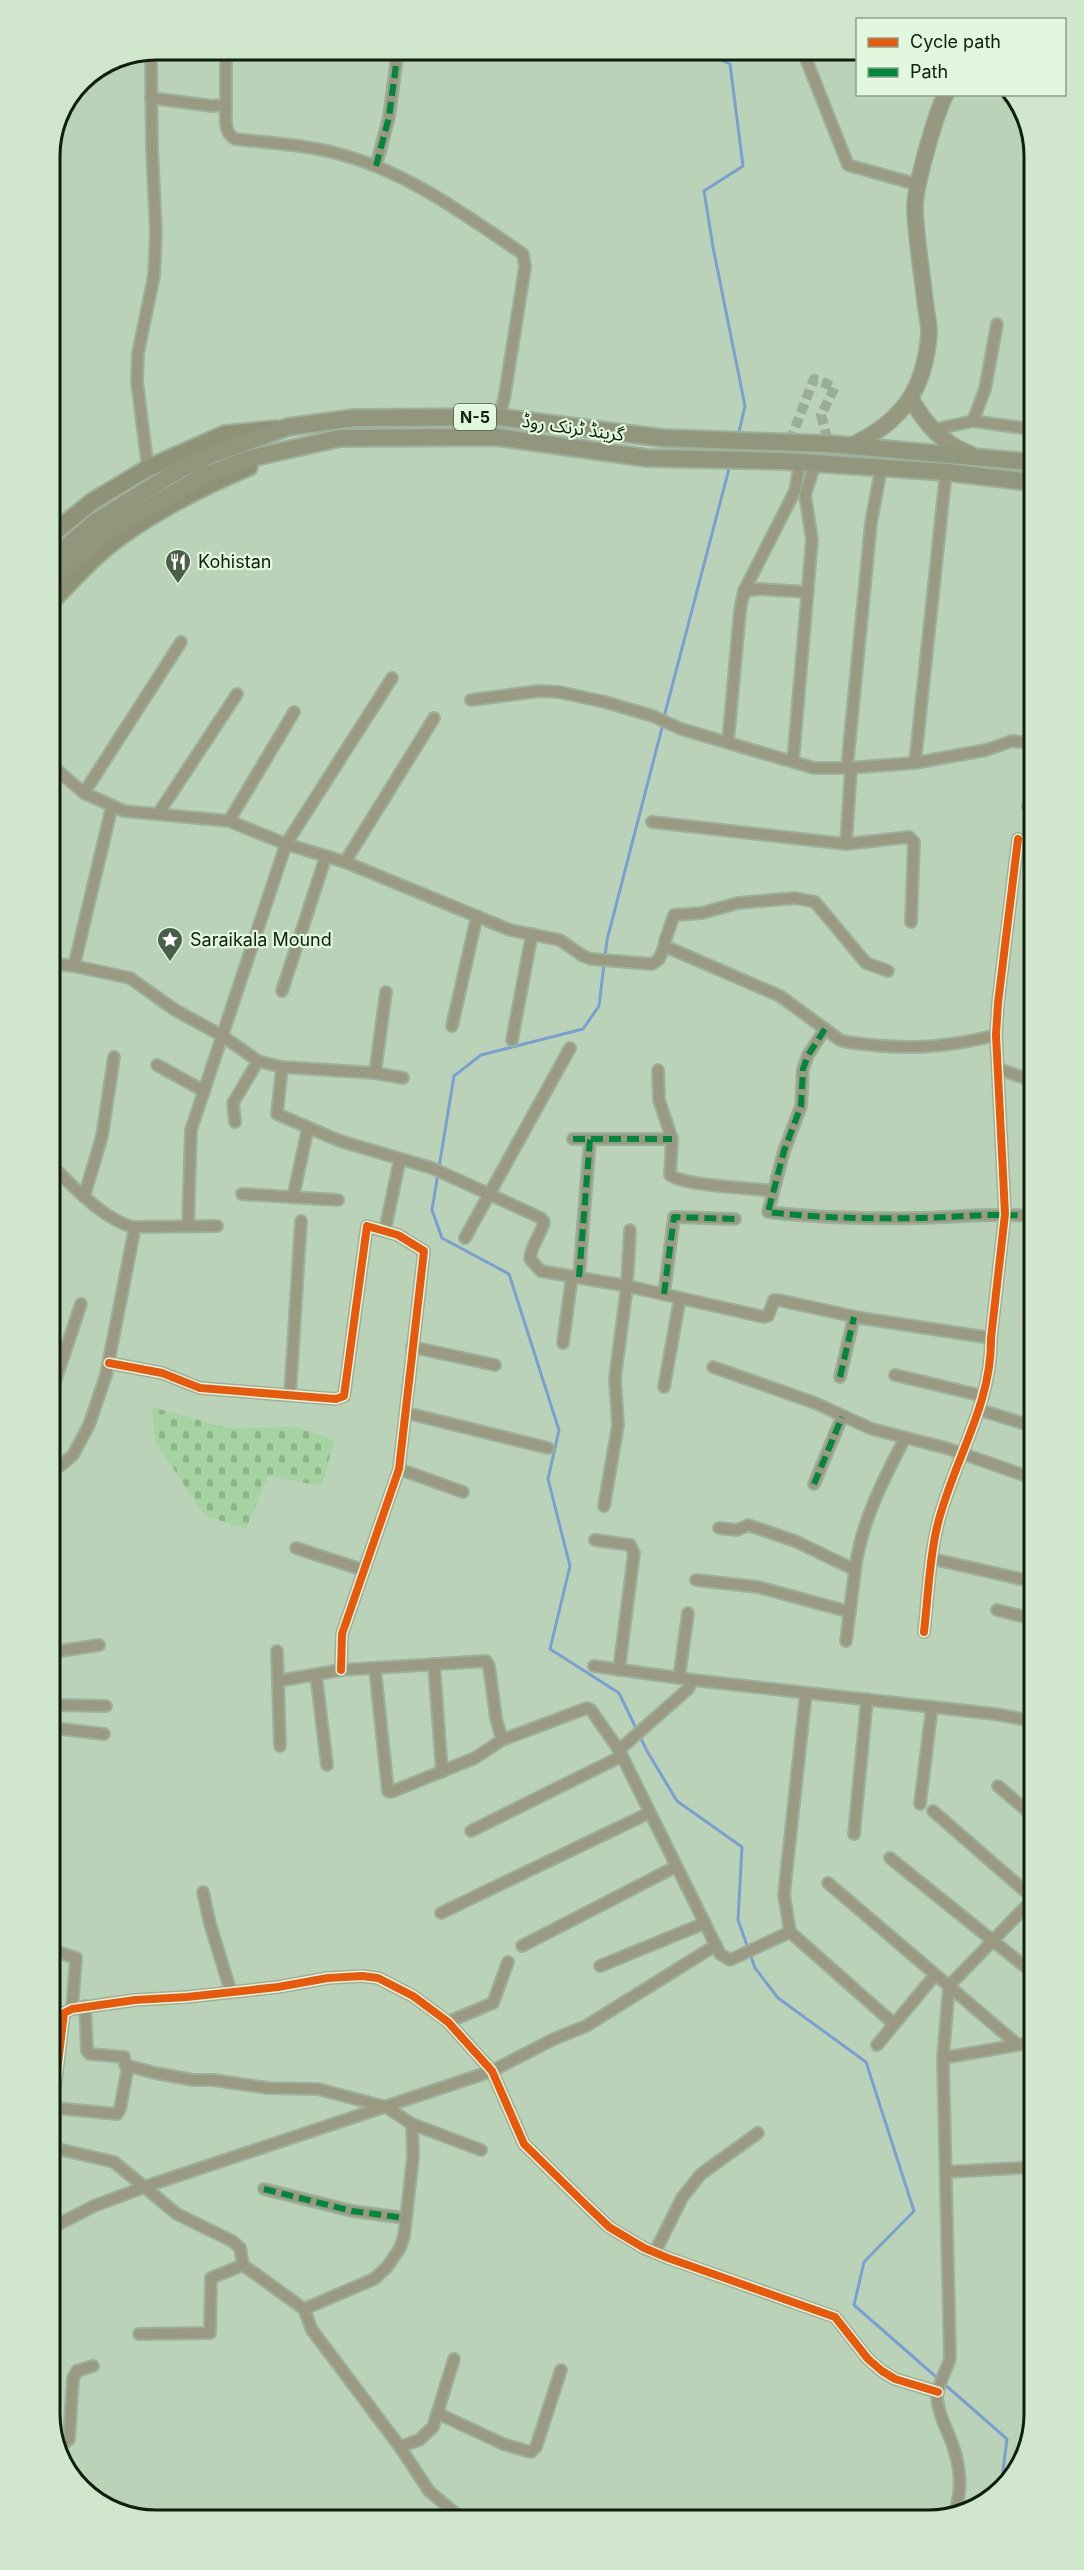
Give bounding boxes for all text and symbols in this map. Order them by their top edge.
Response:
legend [856,18,1066,96]
text: Cycle path [910,31,1001,52]
text: Path [910,61,948,82]
road number: N-5 [454,404,496,430]
street label: گرینڈ ٹرنک روڈ [521,410,626,446]
restaurant icon: Kohistan [163,547,193,585]
place label: Kohistan [198,551,271,572]
place icon: Saraikala Mound [155,925,185,963]
place label: Saraikala Mound [190,929,332,950]

